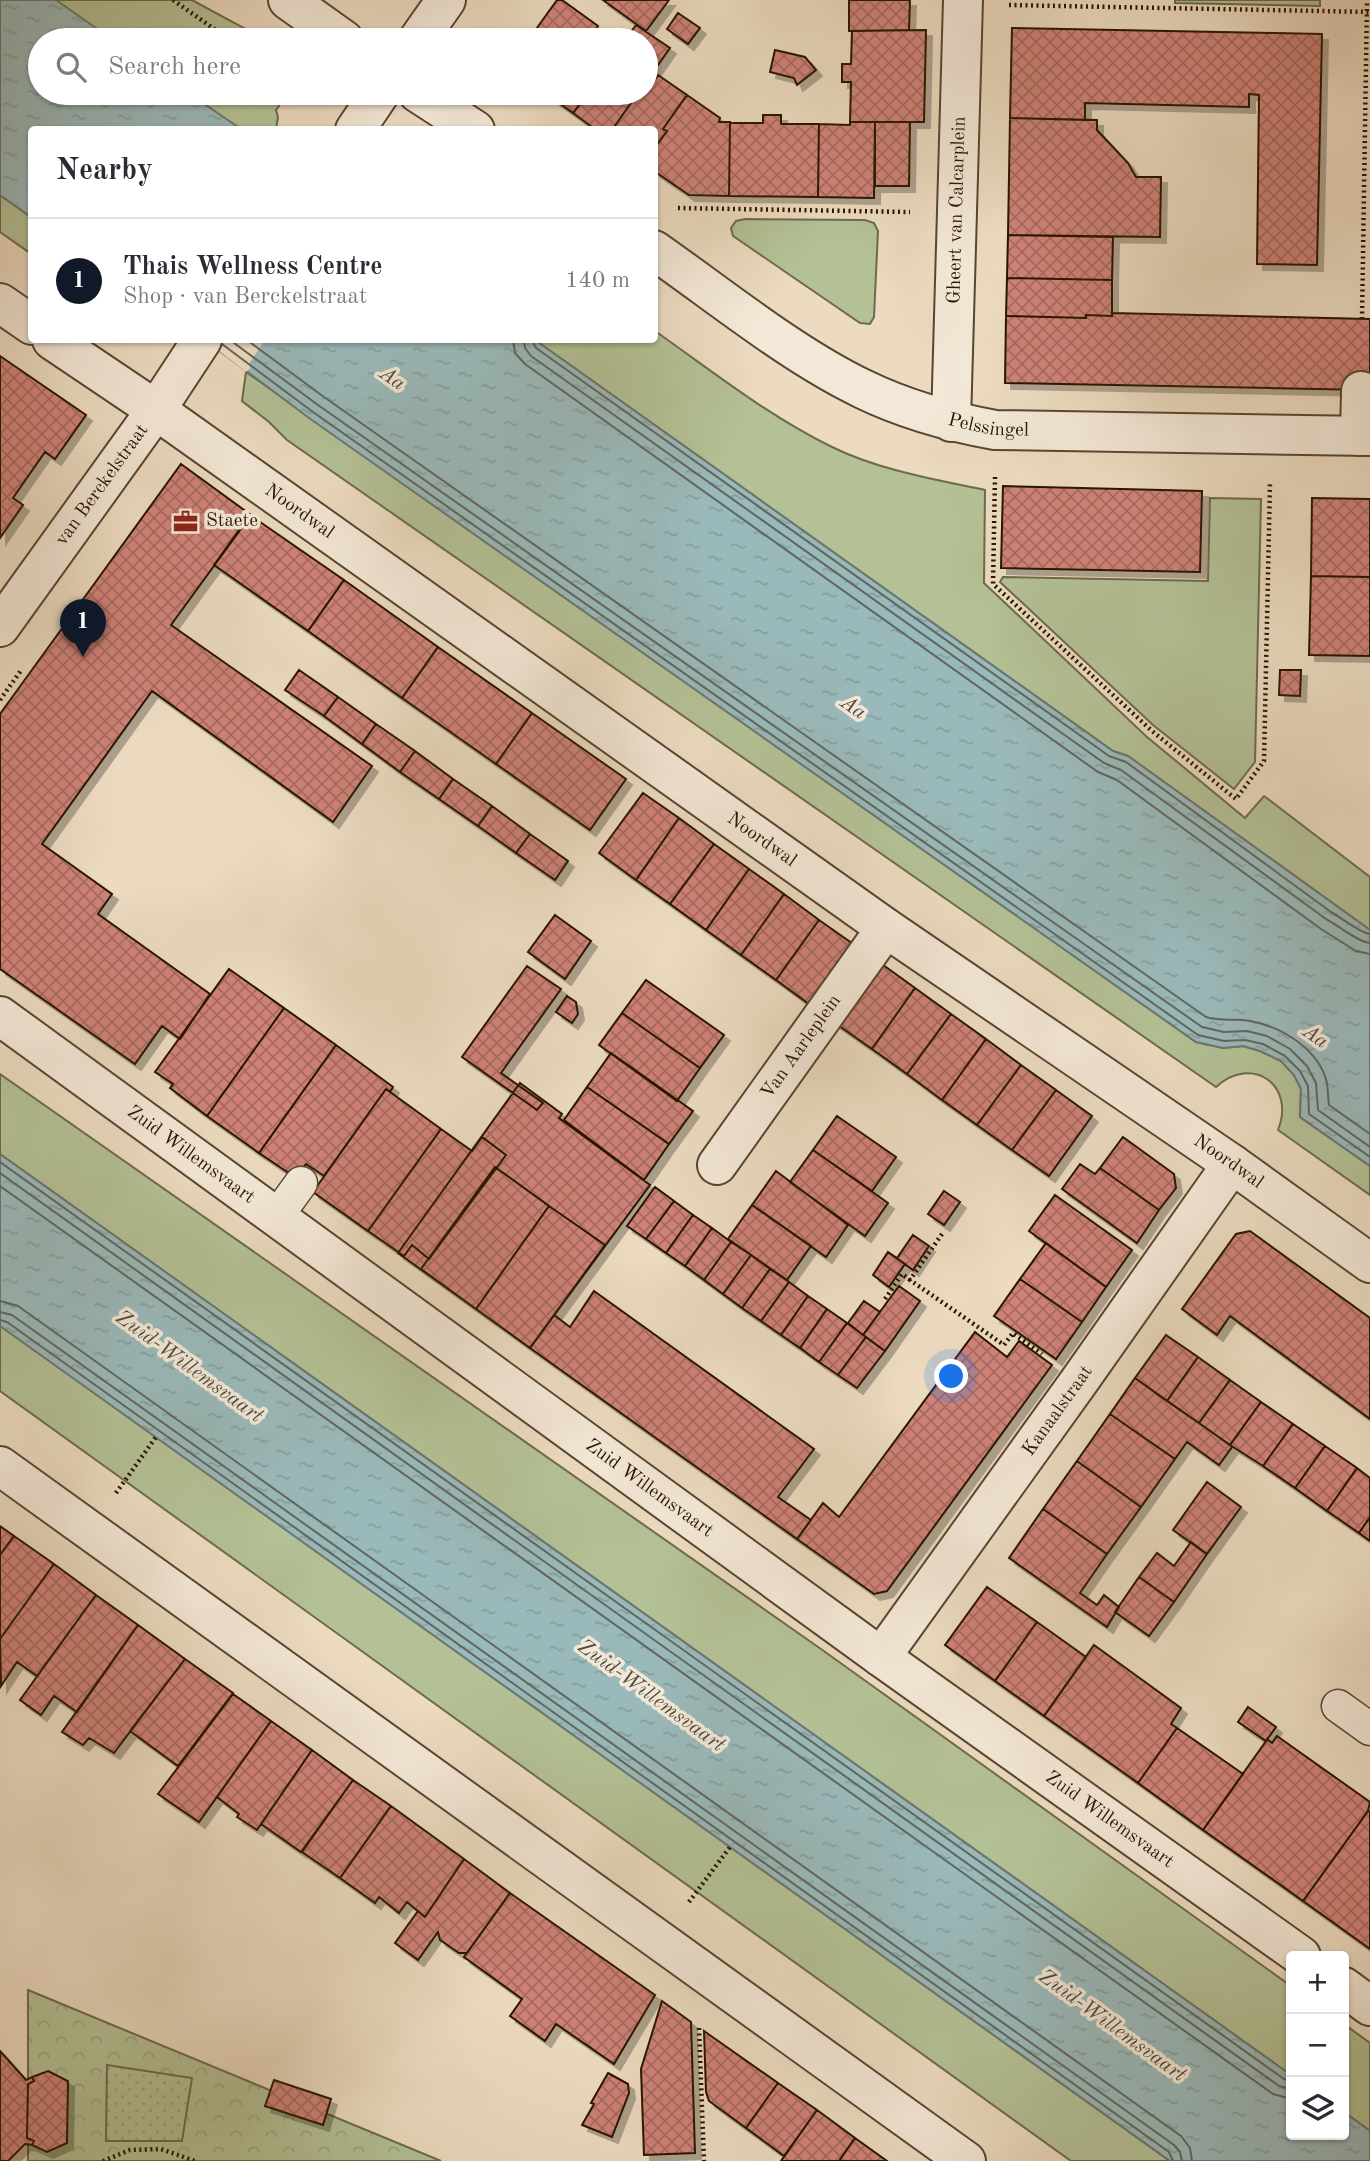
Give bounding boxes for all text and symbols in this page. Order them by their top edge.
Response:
search box [28,28,658,105]
icon: search [52,48,90,86]
text: Search here [108,54,241,80]
street label: Gheert van Calcarplein [945,116,969,304]
text: Nearby [56,156,153,186]
text: Thais Wellness Centre [123,254,383,280]
text: 1 [72,269,86,292]
text: 140 m [565,269,630,292]
text: Shop · van Berckelstraat [123,285,367,308]
water label: Aa [375,362,409,395]
street label: Pelssingel [946,411,1029,440]
street label: van Berckelstraat [52,421,152,549]
street label: Noordwal [261,481,337,543]
office icon: Staete [172,507,200,535]
place label: Staete [206,512,258,531]
pin: 1 [60,599,106,657]
water label: Aa [836,691,870,724]
street label: Noordwal [724,809,800,871]
street label: Van Aarleplein [758,991,845,1102]
water label: Aa [1298,1020,1332,1053]
street label: Zuid Willemsvaart [124,1102,258,1207]
street label: Noordwal [1190,1131,1267,1193]
water label: Zuid-Willemsvaart [112,1307,267,1427]
your location [934,1359,968,1393]
street label: Kanaalstraat [1019,1362,1096,1460]
street label: Zuid Willemsvaart [582,1436,717,1541]
water label: Zuid-Willemsvaart [574,1636,729,1756]
street label: Zuid Willemsvaart [1042,1768,1177,1872]
map controls [1286,1951,1349,2140]
button: + [1286,1951,1349,2014]
water label: Zuid-Willemsvaart [1035,1966,1190,2086]
button: − [1286,2014,1349,2077]
button: layers [1286,2077,1349,2140]

